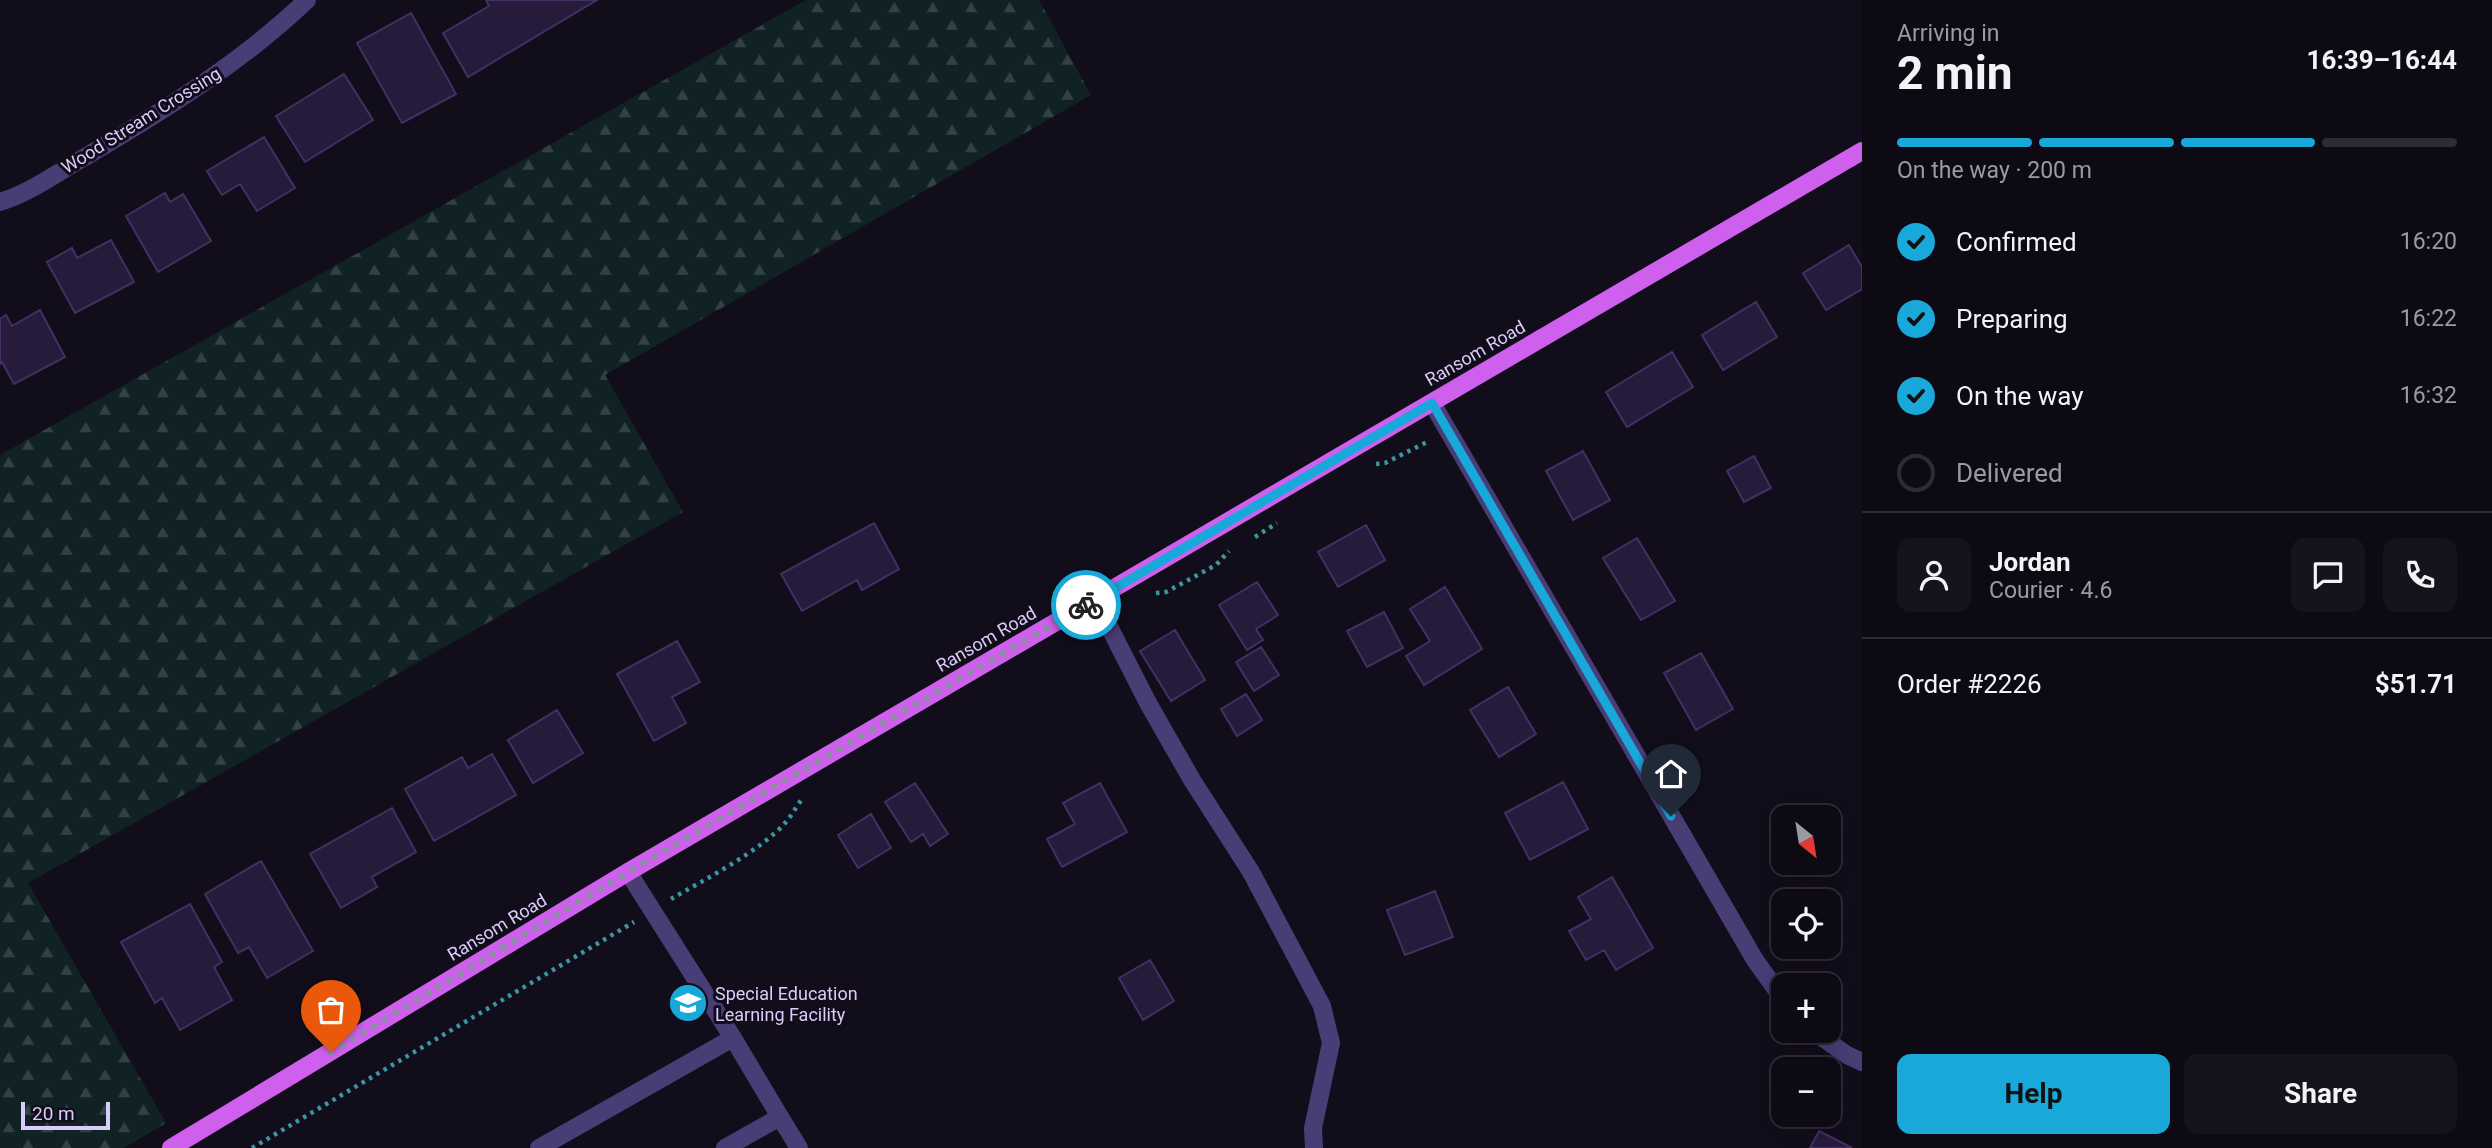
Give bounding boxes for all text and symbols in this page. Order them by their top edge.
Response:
text: Arriving in [1897,20,2000,47]
text: 16:39–16:44 [2307,45,2457,75]
text: 2 min [1897,46,2013,100]
street label: Wood Stream Crossing [57,62,225,178]
text: On the way · 200 m [1897,157,2092,184]
icon: check [1897,223,1935,261]
text: Confirmed [1956,227,2077,257]
text: 16:20 [2400,228,2457,255]
icon: check [1897,300,1935,338]
text: Preparing [1956,304,2068,334]
text: 16:22 [2400,305,2457,332]
street label: Ransom Road [1421,316,1529,390]
icon: check [1897,377,1935,415]
text: On the way [1956,381,2084,411]
text: 16:32 [2400,382,2457,409]
text: Delivered [1956,458,2063,488]
button: person [1897,538,1971,612]
button: chat [2291,538,2365,612]
button: phone [2383,538,2457,612]
text: Jordan [1989,547,2071,577]
courier [1051,570,1121,640]
text: Courier · 4.6 [1989,577,2112,604]
icon: bike [1067,586,1105,624]
street label: Ransom Road [932,602,1040,676]
text: Order #2226 [1897,669,2042,699]
text: $51.71 [2375,669,2457,699]
pin [1641,744,1701,816]
icon: home [1652,755,1690,793]
north arrow [1771,805,1841,875]
map controls [1771,805,1841,1127]
street label: Ransom Road [444,889,550,965]
button: locate [1771,889,1841,959]
button: + [1771,973,1841,1043]
pin [301,980,361,1052]
school or university icon: Special Education Learning Facility [667,982,709,1024]
place label: Special Education Learning Facility [715,983,858,1025]
icon: bag [312,991,350,1029]
button: Help [1897,1054,2170,1134]
button: Share [2184,1054,2457,1134]
button: − [1771,1057,1841,1127]
scale bar [21,1099,110,1131]
text: 20 m [32,1102,75,1125]

